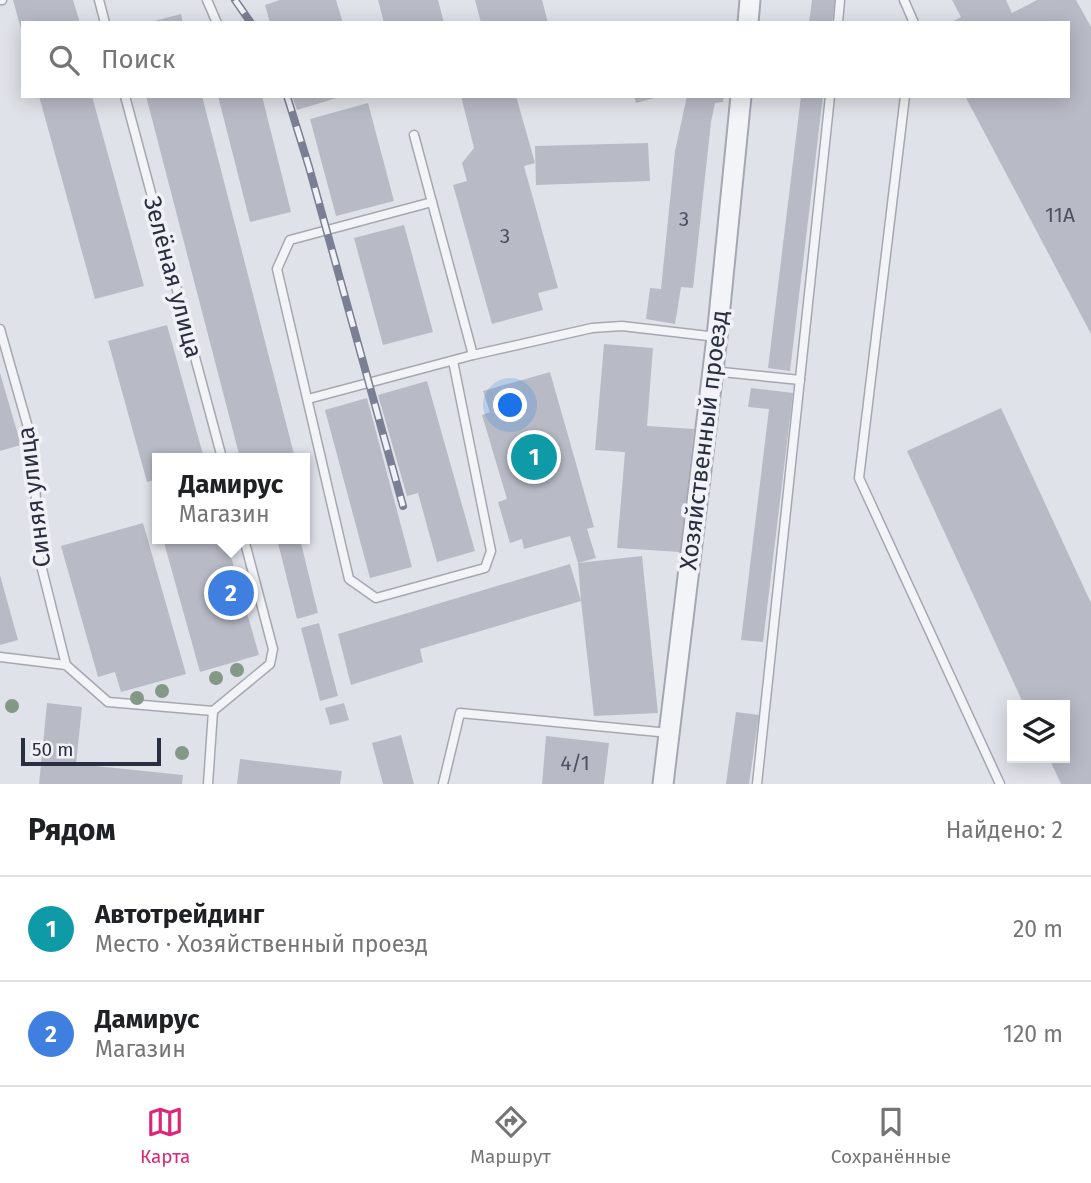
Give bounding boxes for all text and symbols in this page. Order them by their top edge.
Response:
search box [21,21,1070,98]
icon: search [45,41,83,79]
text: Поиск [101,44,175,75]
street label: Зелёная улица [138,193,208,361]
house number: 11А [1045,202,1075,228]
house number: 3 [679,206,689,232]
house number: 3 [500,223,510,249]
street label: Хозяйственный проезд [674,309,734,571]
your location [493,388,527,422]
street label: Синяя улица [11,425,57,569]
pin: 1 [511,431,557,483]
popup [152,453,310,544]
text: Дамирус [179,469,283,500]
text: Магазин [179,500,270,528]
pin: 2 [208,567,254,619]
map controls [1007,700,1070,763]
button: layers [1007,700,1070,763]
scale bar [21,735,161,767]
text: 50 m [32,738,73,761]
house number: 4/1 [560,750,590,776]
text: Рядом [28,812,116,848]
text: Найдено: 2 [946,816,1063,844]
text: Автотрейдинг [95,899,264,930]
text: 1 [46,915,56,943]
text: 20 m [1013,915,1063,943]
text: Место · Хозяйственный проезд [95,930,428,958]
text: Дамирус [95,1004,200,1035]
text: 2 [45,1020,57,1048]
text: 120 m [1003,1020,1063,1048]
text: Магазин [95,1035,186,1063]
tab: Карта [140,1103,190,1168]
tab: Маршрут [470,1103,551,1168]
tab: Сохранённые [831,1103,951,1168]

